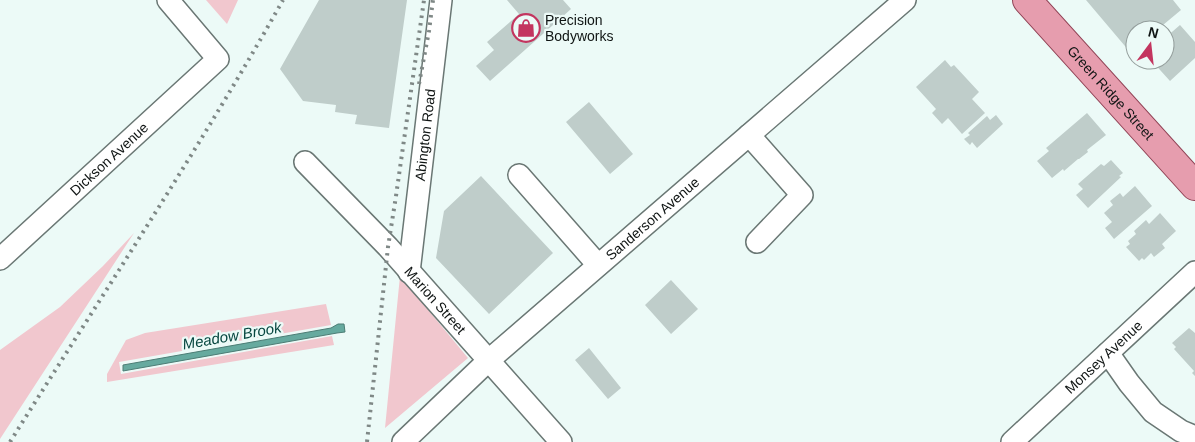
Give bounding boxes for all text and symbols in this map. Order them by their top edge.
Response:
place label: Precision Bodyworks [545,12,613,44]
shop icon: Precision Bodyworks [511,13,541,43]
north arrow [1125,20,1175,70]
text: N [1146,23,1160,41]
street label: Green Ridge Street [1064,43,1157,143]
street label: Abington Road [412,88,438,182]
street label: Dickson Avenue [67,119,152,199]
street label: Sanderson Avenue [603,174,703,263]
street label: Marion Street [401,263,469,337]
street label: Monsey Avenue [1062,317,1146,397]
water label: Meadow Brook [181,318,284,353]

